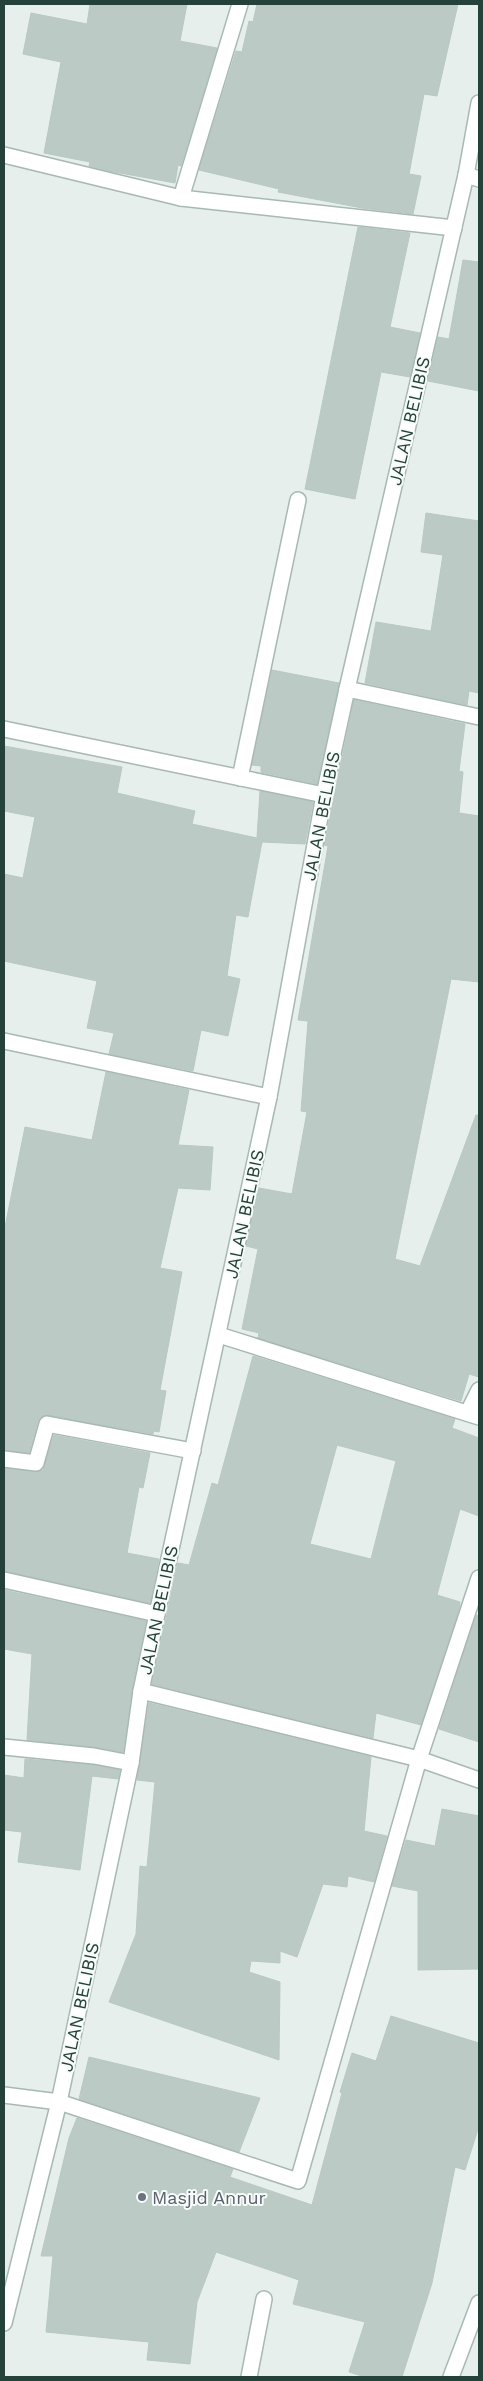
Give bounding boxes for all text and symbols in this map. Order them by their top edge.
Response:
street label: JALAN BELIBIS [384,355,434,487]
street label: JALAN BELIBIS [298,749,344,883]
street label: JALAN BELIBIS [220,1147,268,1281]
street label: JALAN BELIBIS [134,1543,182,1677]
street label: JALAN BELIBIS [55,1940,103,2074]
place label: Masjid Annur [152,2187,266,2208]
marker: Masjid Annur [136,2191,148,2203]

